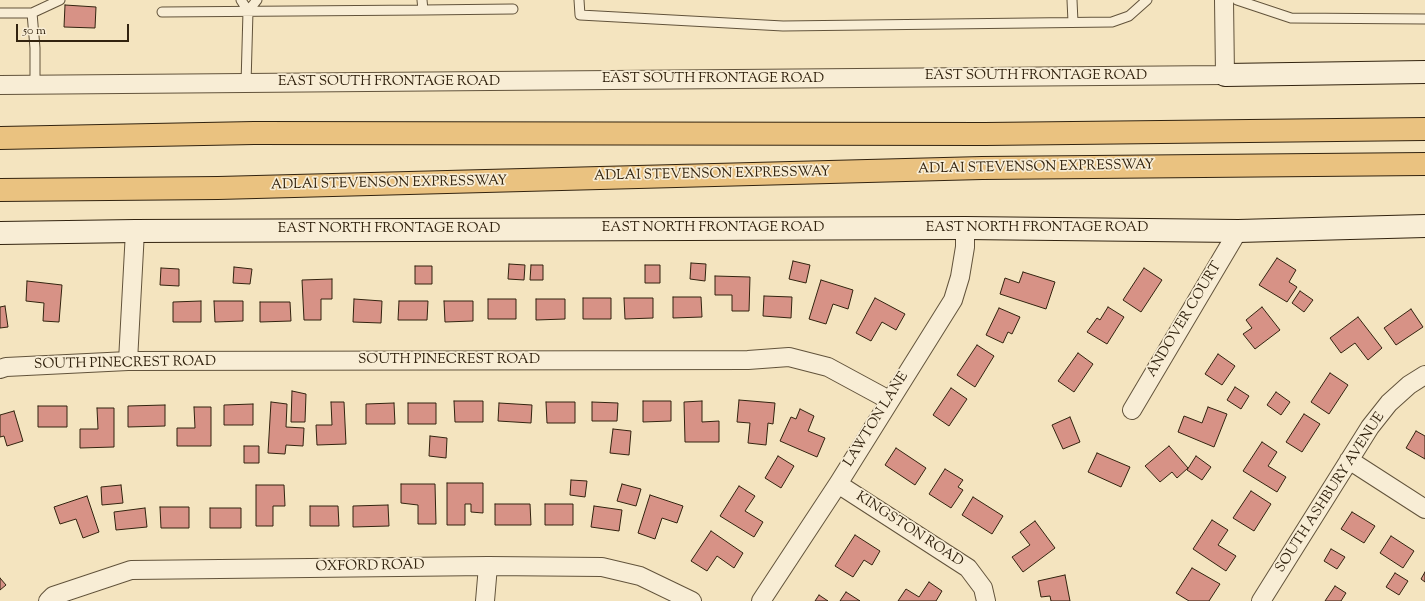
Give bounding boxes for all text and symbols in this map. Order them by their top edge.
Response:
scale bar [18,16,131,42]
text: 50 m [23,22,46,40]
street label: EAST SOUTH FRONTAGE ROAD [925,69,1147,85]
street label: EAST SOUTH FRONTAGE ROAD [602,72,824,88]
street label: EAST SOUTH FRONTAGE ROAD [278,75,500,91]
street label: ADLAI STEVENSON EXPRESSWAY [918,158,1154,178]
street label: ADLAI STEVENSON EXPRESSWAY [594,165,830,185]
street label: ADLAI STEVENSON EXPRESSWAY [271,174,507,194]
street label: EAST NORTH FRONTAGE ROAD [602,221,824,237]
street label: EAST NORTH FRONTAGE ROAD [926,221,1148,237]
street label: EAST NORTH FRONTAGE ROAD [278,222,500,238]
street label: ANDOVER COURT [1144,259,1226,381]
street label: SOUTH PINECREST ROAD [358,353,540,369]
street label: SOUTH PINECREST ROAD [34,354,216,374]
street label: LAWTON LANE [841,370,913,470]
street label: SOUTH ASHBURY AVENUE [1273,410,1389,576]
street label: KINGSTON ROAD [852,489,966,571]
street label: OXFORD ROAD [315,558,425,576]

